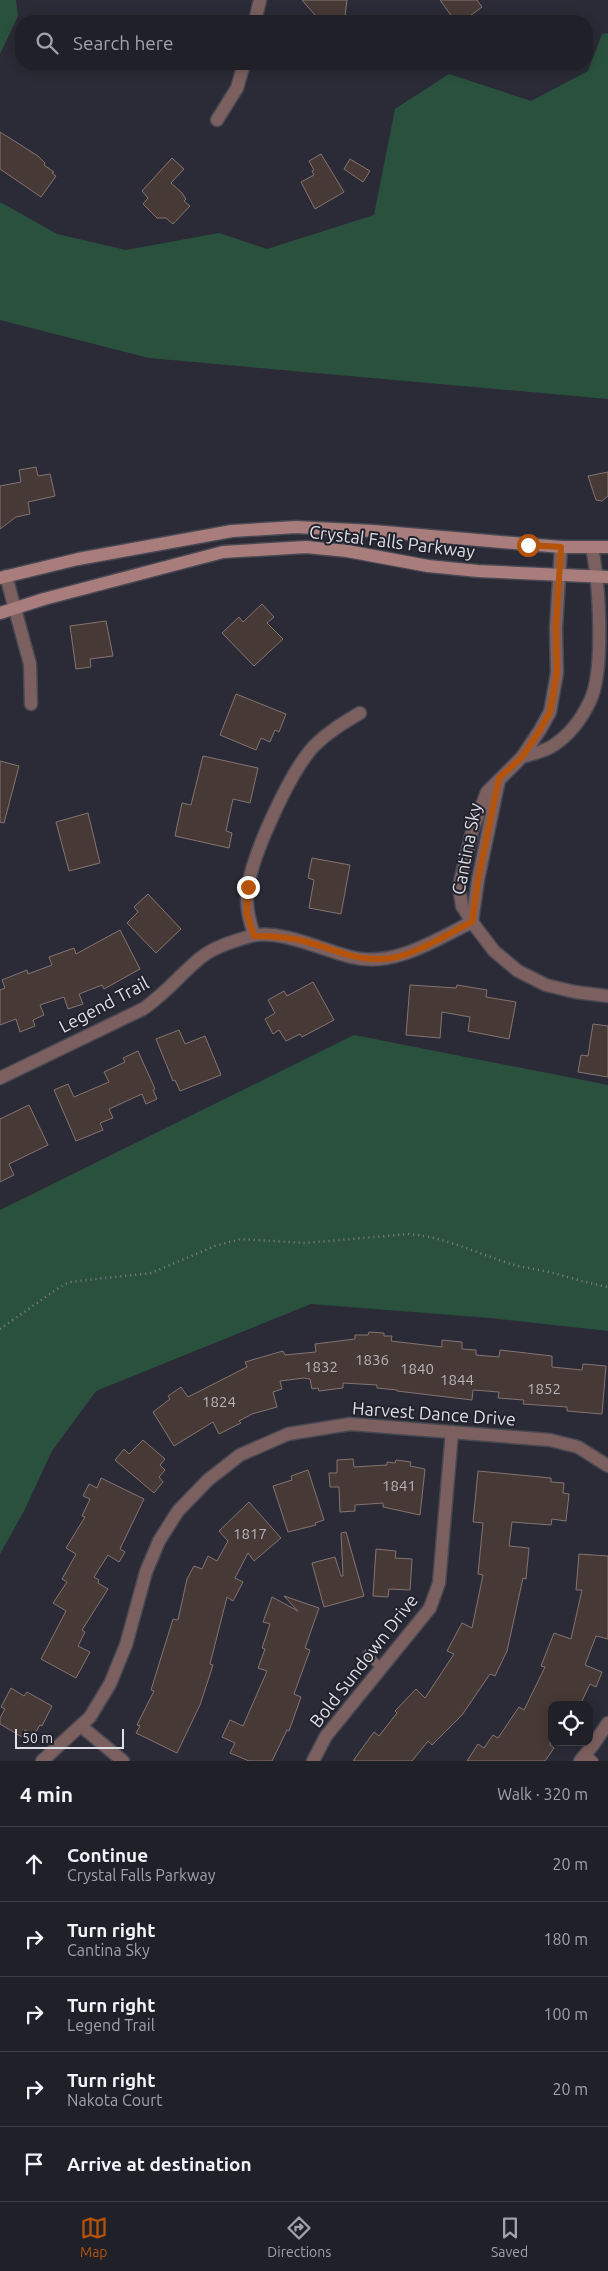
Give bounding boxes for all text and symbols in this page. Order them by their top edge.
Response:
search box [15,15,593,70]
icon: search [33,29,61,57]
text: Search here [73,32,173,54]
street label: Crystal Falls Parkway [308,521,477,561]
route start [517,534,540,557]
street label: Cantina Sky [447,801,485,896]
route end [237,876,260,899]
street label: Legend Trail [55,972,152,1036]
house number: 1836 [355,1351,389,1368]
house number: 1832 [304,1358,338,1375]
house number: 1840 [400,1360,434,1377]
house number: 1844 [440,1371,474,1388]
house number: 1852 [527,1380,561,1397]
house number: 1824 [202,1393,236,1410]
street label: Harvest Dance Drive [352,1397,517,1429]
house number: 1841 [382,1477,416,1494]
house number: 1817 [233,1525,267,1542]
street label: Bold Sundown Drive [305,1590,421,1731]
map controls [548,1701,593,1746]
button: locate [548,1701,593,1746]
scale bar [15,1726,124,1749]
text: 50 m [22,1730,53,1746]
text: 4 min [20,1782,73,1806]
text: Walk · 320 m [497,1785,588,1803]
text: Continue [67,1844,148,1866]
icon: ahead [20,1850,48,1878]
text: 20 m [552,1855,588,1873]
text: Crystal Falls Parkway [67,1866,215,1884]
text: Turn right [67,1919,155,1941]
icon: right [20,1925,48,1953]
text: 180 m [543,1930,588,1948]
text: Cantina Sky [67,1941,150,1959]
text: Turn right [67,1994,155,2016]
icon: right [20,2000,48,2028]
text: 100 m [543,2005,588,2023]
text: Legend Trail [67,2016,155,2034]
text: Turn right [67,2069,155,2091]
icon: right [20,2075,48,2103]
text: 20 m [552,2080,588,2098]
text: Nakota Court [67,2091,163,2109]
icon: arrive [20,2150,48,2178]
text: Arrive at destination [67,2153,252,2175]
tab: Map [80,2214,108,2260]
tab: Directions [267,2214,331,2260]
tab: Saved [491,2214,528,2260]

